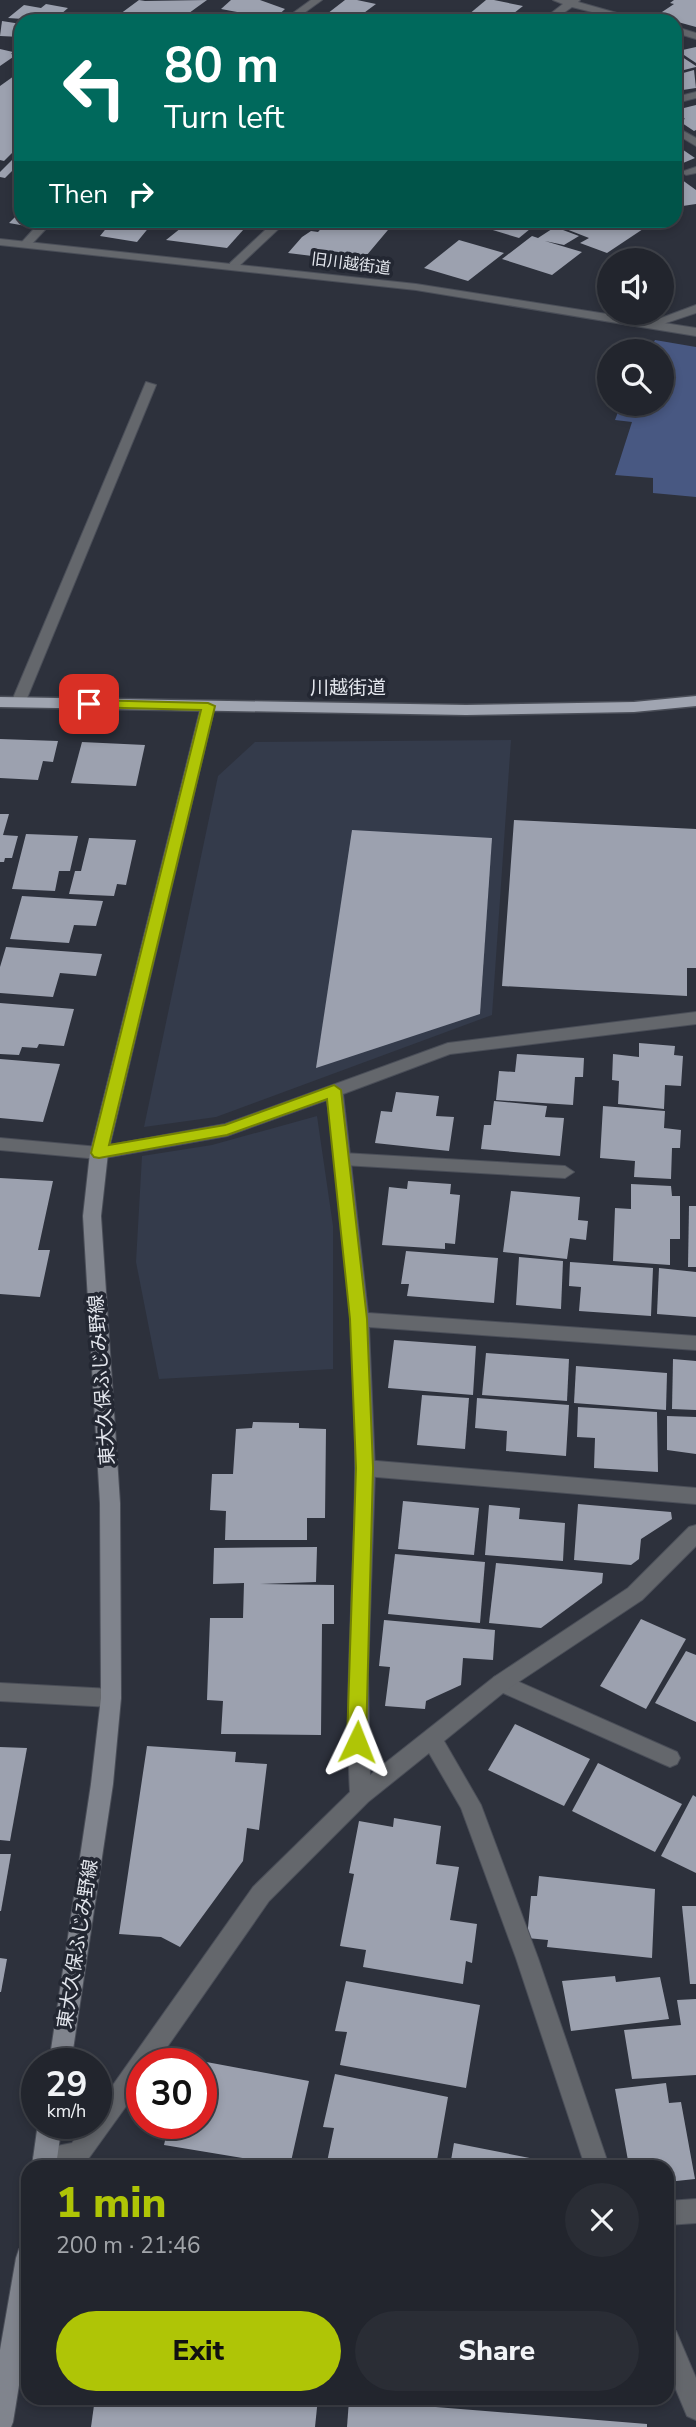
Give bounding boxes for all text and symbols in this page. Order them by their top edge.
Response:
text: 80 m [164,32,279,99]
icon: left [49,42,140,133]
text: Turn left [164,96,284,139]
icon: right [122,175,160,213]
text: Then [49,177,108,212]
street label: 旧川越街道 [310,248,392,280]
map controls [597,248,674,416]
button: sound [597,248,674,325]
button: search [597,339,674,416]
pin [59,674,119,734]
street label: 川越街道 [310,675,386,701]
icon: arrive [70,685,108,723]
street label: 東大久保ふじみ野線 [83,1294,121,1466]
position arrow [320,1705,394,1779]
street label: 東大久保ふじみ野線 [52,1858,104,2030]
speed limit sign: 30 [126,2048,217,2139]
text: 29 [45,2061,88,2108]
text: km/h [47,2099,86,2123]
text: 1 min [56,2175,166,2232]
button: close [565,2183,639,2257]
text: 200 m · 21:46 [56,2230,201,2261]
button: Exit [56,2311,341,2391]
button: Share [355,2311,639,2391]

